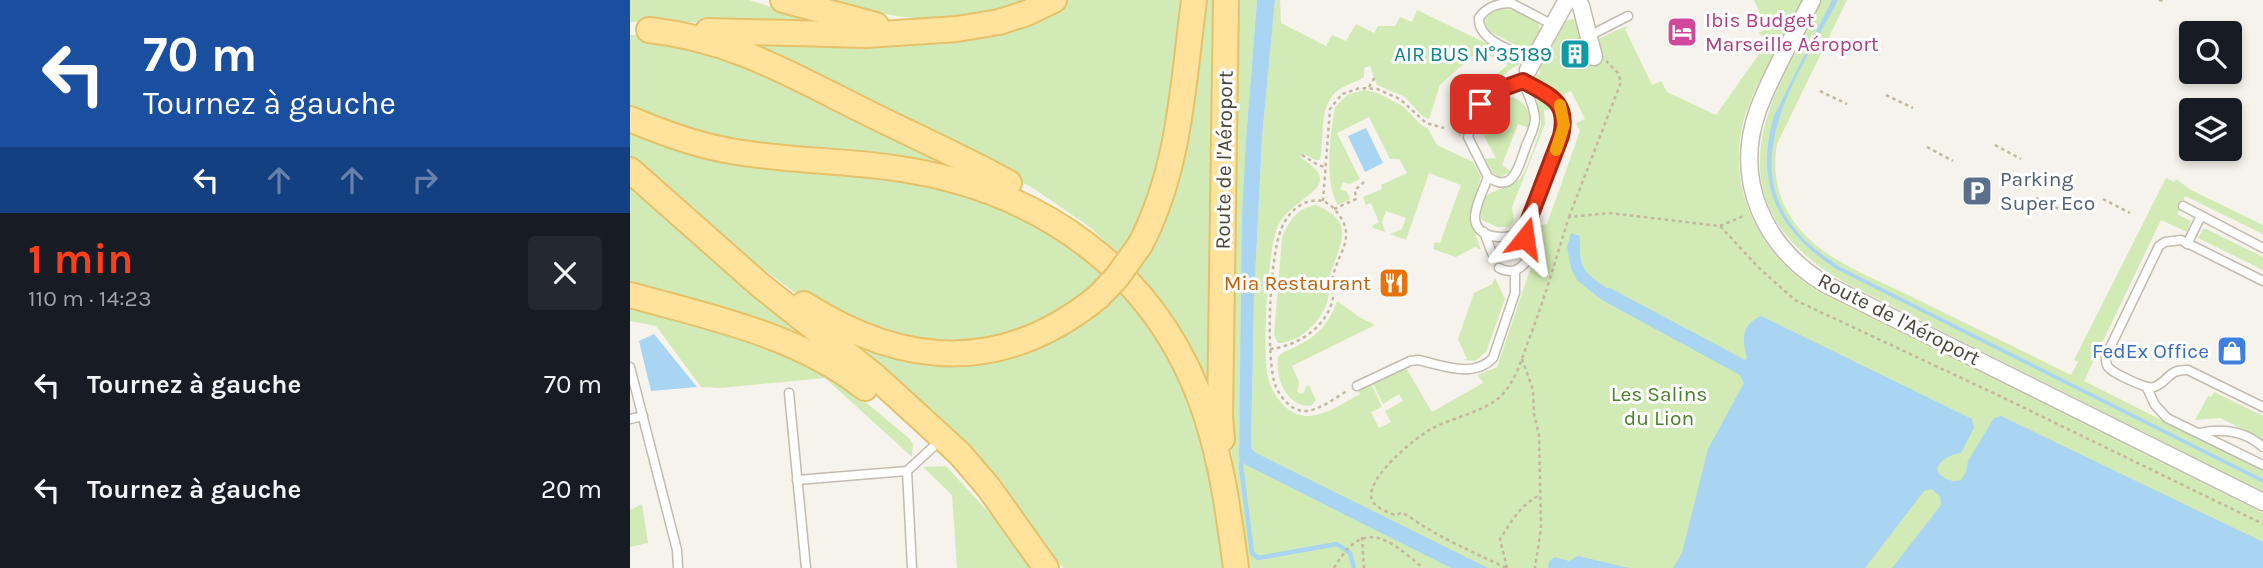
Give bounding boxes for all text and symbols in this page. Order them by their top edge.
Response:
place label: Ibis Budget Marseille Aéroport [1705,8,1879,56]
hotel icon: Ibis Budget Marseille Aéroport [1665,15,1699,49]
map controls [2179,21,2242,161]
button: search [2179,21,2242,84]
text: 70 m [143,26,257,83]
icon: left [28,28,119,119]
building icon: AIR BUS N°35189 [1558,37,1592,71]
place label: AIR BUS N°35189 [1394,42,1552,66]
street label: Route de l'Aéroport [1210,70,1238,250]
pin [1450,74,1510,134]
text: Tournez à gauche [143,85,396,122]
icon: arrive [1461,85,1499,123]
button: layers [2179,98,2242,161]
icon: left [187,161,225,199]
icon: ahead [260,161,298,199]
icon: ahead [333,161,371,199]
icon: right [406,161,444,199]
place label: Parking Super Eco [2000,167,2095,215]
parking icon: Parking Super Eco [1960,174,1994,208]
position arrow [1488,201,1562,275]
text: 1 min [28,234,133,284]
button: close [528,236,602,310]
restaurant icon: Mia Restaurant [1377,266,1411,300]
street label: Route de l'Aéroport [1814,268,1984,370]
place label: Mia Restaurant [1224,271,1371,295]
text: 110 m · 14:23 [28,285,152,312]
shop icon: FedEx Office [2215,334,2249,368]
place label: FedEx Office [2092,339,2209,363]
icon: left [28,366,66,404]
text: Tournez à gauche [87,369,301,400]
text: 70 m [544,369,602,400]
park label: Les Salins du Lion [1611,382,1707,430]
icon: left [28,471,66,509]
text: Tournez à gauche [87,474,301,505]
text: 20 m [541,474,602,505]

